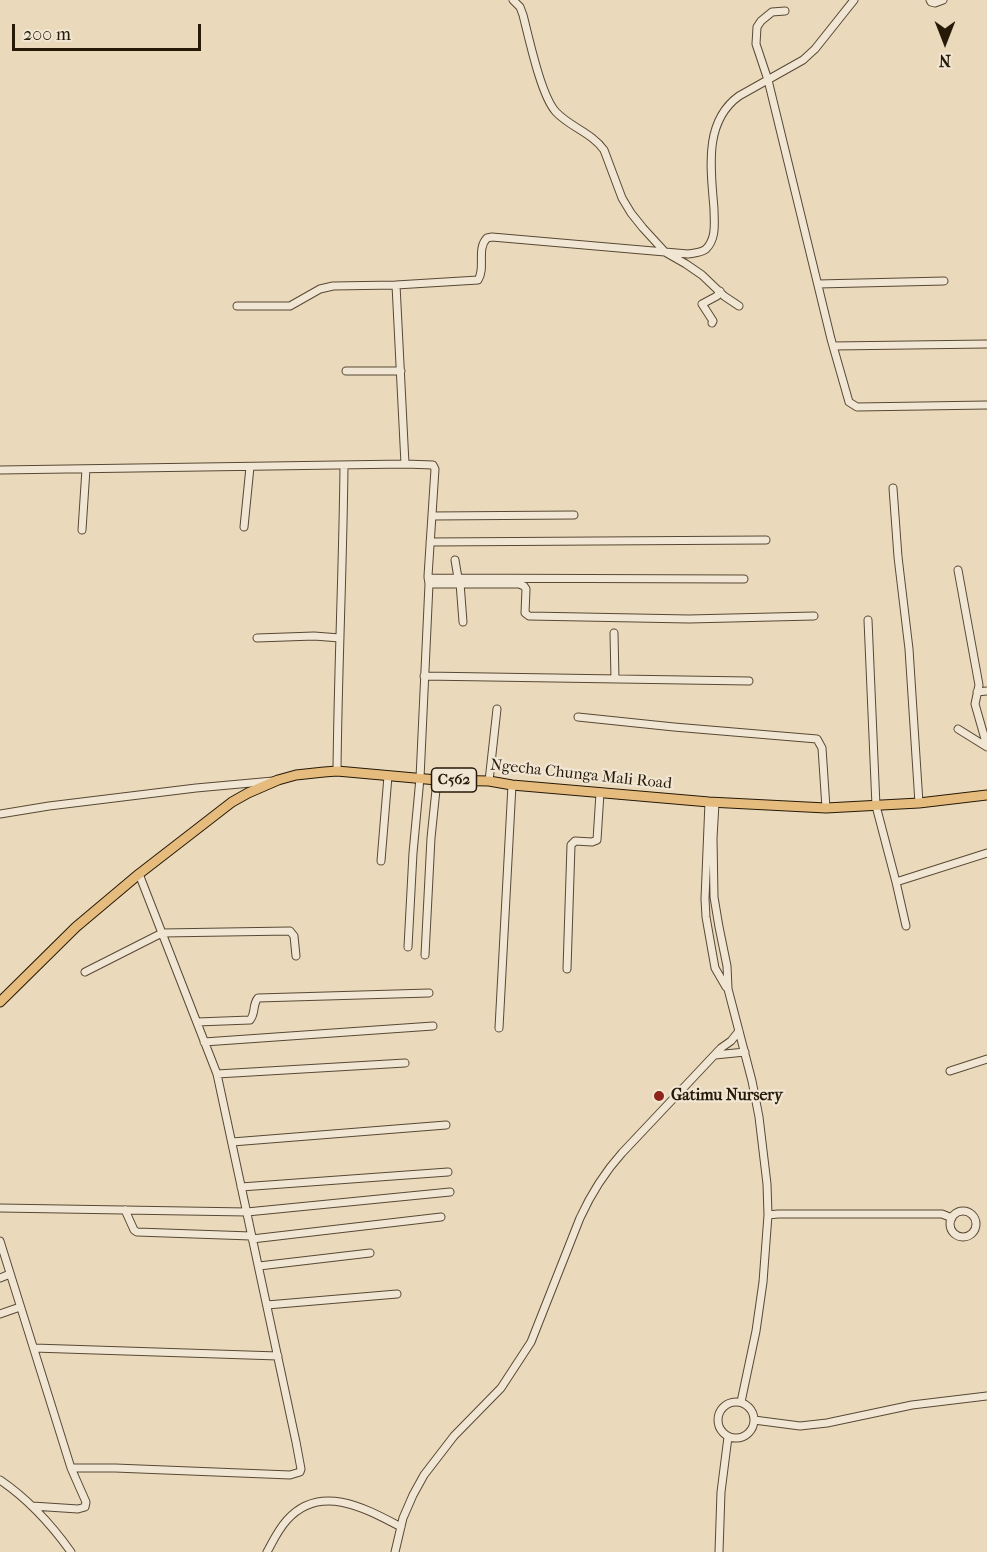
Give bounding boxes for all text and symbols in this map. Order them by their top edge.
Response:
scale bar [15,12,204,50]
north arrow [915,12,975,72]
text: 200 m [23,24,71,45]
text: N [939,51,951,70]
street label: Ngecha Chunga Mali Road [489,756,673,794]
road number: C562 [432,768,476,792]
place label: Gatimu Nursery [671,1086,783,1106]
marker: Gatimu Nursery [652,1089,666,1103]

